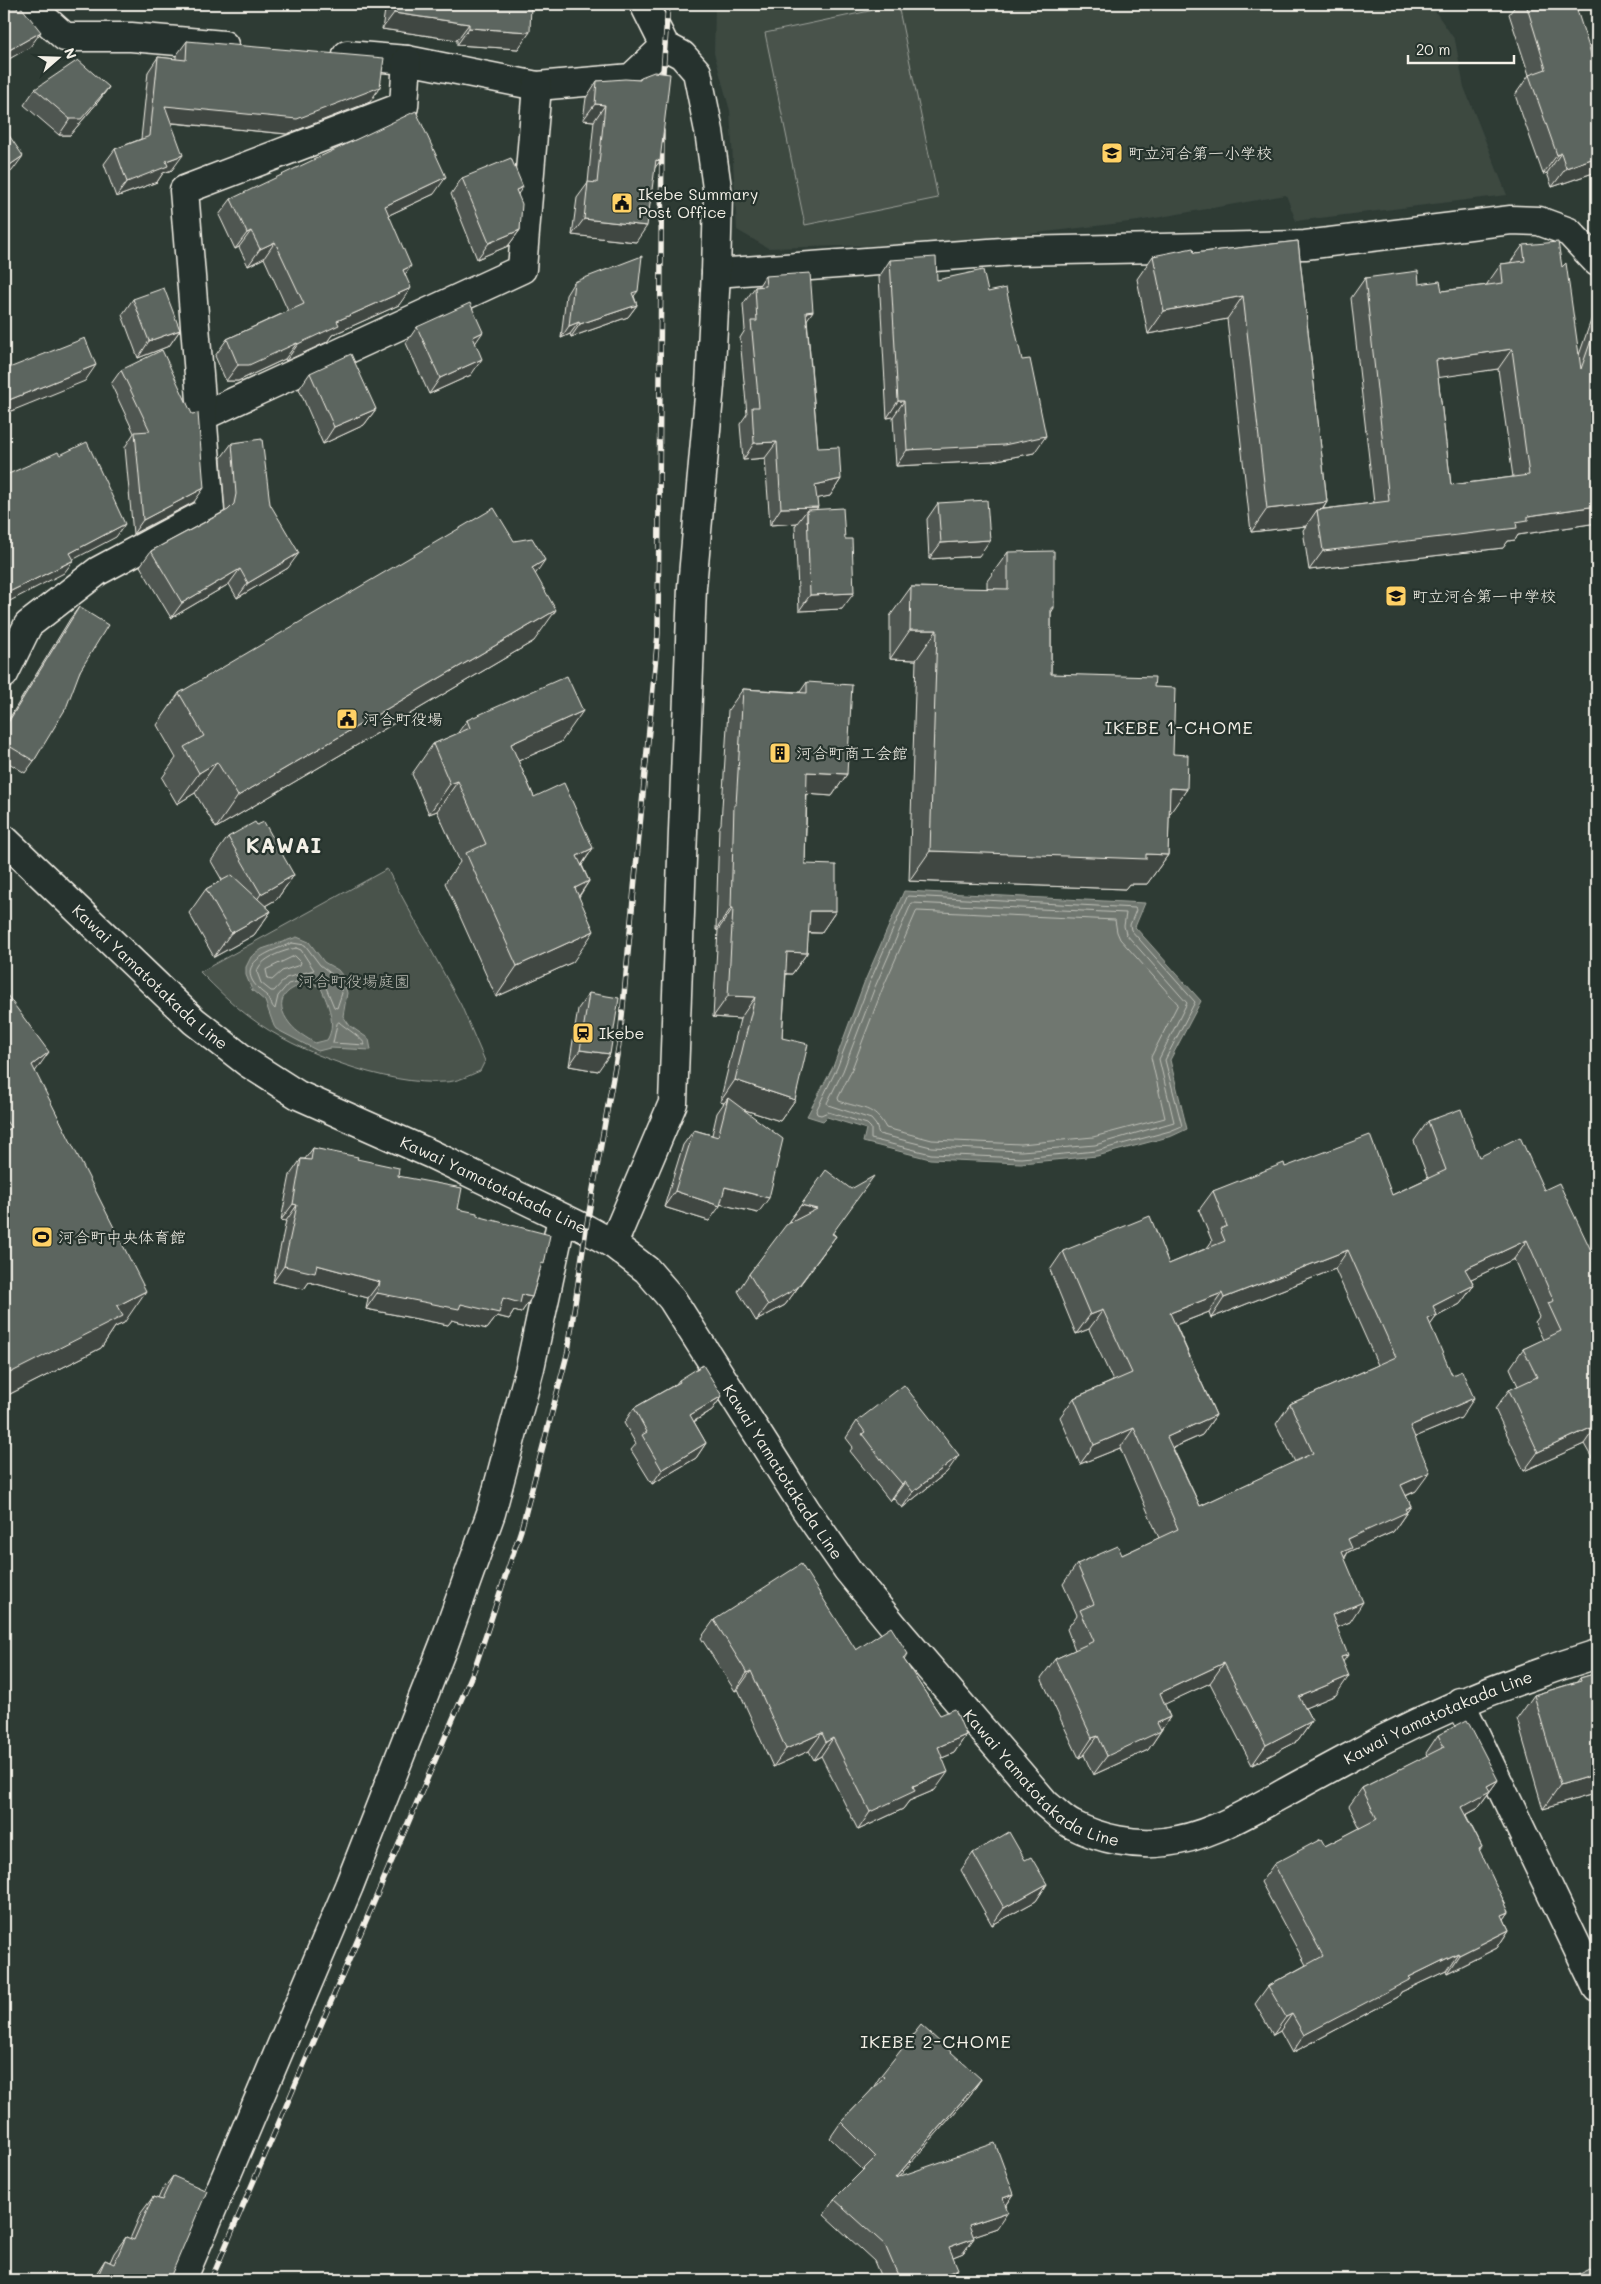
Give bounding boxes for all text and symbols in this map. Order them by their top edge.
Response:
north arrow [32,32,82,82]
scale bar [1408,32,1515,64]
text: 20 m [1416,39,1450,59]
text: N [60,45,81,62]
school or university icon: 町立河合第一小学校 [1100,141,1124,165]
place label: 町立河合第一小学校 [1128,142,1272,163]
place label: Ikebe Summary Post Office [638,183,758,222]
public building icon: Ikebe Summary Post Office [610,191,634,215]
school or university icon: 町立河合第一中学校 [1384,584,1408,608]
place label: 町立河合第一中学校 [1412,585,1556,606]
public building icon: 河合町役場 [335,707,359,731]
place label: 河合町役場 [363,708,443,729]
district label: IKEBE 1-CHOME [1104,715,1254,739]
building icon: 河合町商工会館 [768,741,792,765]
place label: 河合町商工会館 [796,742,908,763]
district label: KAWAI [246,831,322,858]
street label: Kawai Yamatotakada Line [68,899,233,1054]
park label: 河合町役場庭園 [298,970,410,991]
station icon: Ikebe [571,1021,595,1045]
place label: Ikebe [599,1022,645,1043]
street label: Kawai Yamatotakada Line [397,1131,591,1238]
sports icon: 河合町中央体育館 [30,1225,54,1249]
place label: 河合町中央体育館 [58,1226,186,1247]
street label: Kawai Yamatotakada Line [719,1380,848,1563]
street label: Kawai Yamatotakada Line [1340,1665,1535,1769]
street label: Kawai Yamatotakada Line [959,1704,1121,1850]
district label: IKEBE 2-CHOME [860,2029,1012,2053]

